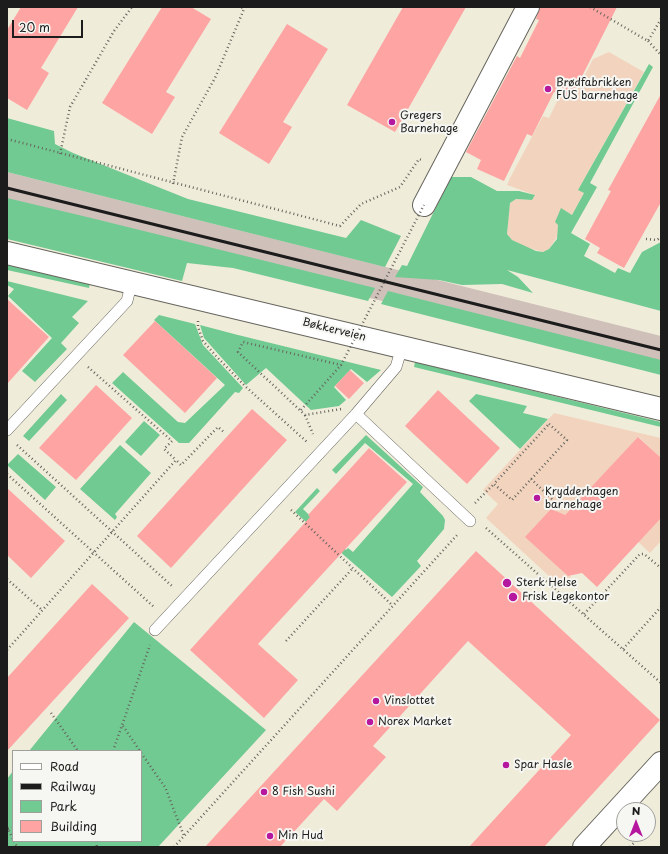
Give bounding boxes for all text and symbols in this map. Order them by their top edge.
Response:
scale bar [14,12,85,38]
text: 20 m [19,18,50,36]
place label: Brødfabrikken FUS barnehage [556,76,638,102]
marker: Brødfabrikken FUS barnehage [543,84,553,94]
place label: Gregers Barnehage [400,109,458,135]
marker: Gregers Barnehage [387,117,397,127]
street label: Bøkkerveien [301,316,367,344]
place label: Krydderhagen barnehage [545,485,618,511]
marker: Krydderhagen barnehage [532,493,542,503]
place label: Sterk Helse [516,576,577,590]
marker: Sterk Helse [501,577,513,589]
place label: Frisk Legekontor [522,590,609,604]
marker: Frisk Legekontor [507,591,519,603]
place label: Vinslottet [384,694,435,708]
marker: Vinslottet [371,696,381,706]
place label: Norex Market [378,715,452,729]
marker: Norex Market [365,717,375,727]
legend [12,750,142,842]
text: Road [50,757,79,775]
place label: Spar Hasle [514,758,572,772]
marker: Spar Hasle [501,760,511,770]
text: Railway [50,777,96,795]
place label: 8 Fish Sushi [272,785,335,799]
marker: 8 Fish Sushi [259,787,269,797]
text: Park [50,797,77,815]
north arrow [616,802,656,842]
text: N [632,802,640,819]
text: Building [50,817,97,835]
place label: Min Hud [278,829,323,843]
marker: Min Hud [265,831,275,841]

